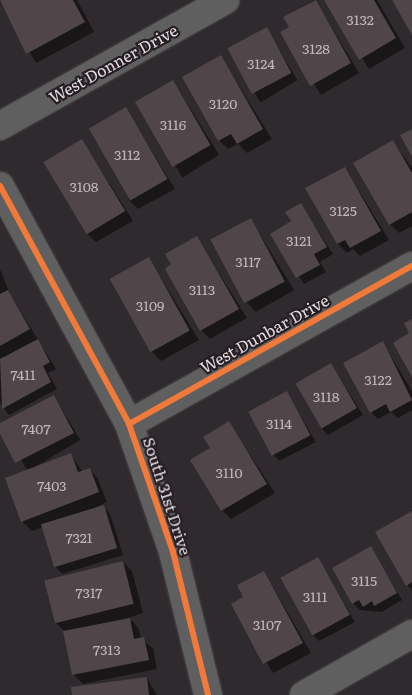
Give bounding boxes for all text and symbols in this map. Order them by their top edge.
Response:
house number: 3132 [346,11,374,27]
street label: West Donner Drive [45,20,181,106]
house number: 3128 [302,40,330,56]
house number: 3124 [247,55,275,71]
house number: 3120 [209,95,237,111]
house number: 3116 [160,116,186,132]
house number: 3112 [114,146,140,162]
house number: 3108 [69,178,99,194]
house number: 3125 [329,202,357,218]
house number: 3121 [286,232,312,248]
house number: 3117 [235,253,261,269]
house number: 3113 [189,281,215,297]
street label: West Dunbar Drive [196,290,332,376]
house number: 3109 [136,297,164,313]
house number: 7411 [10,366,36,382]
house number: 3122 [364,371,392,387]
house number: 3118 [313,388,339,404]
house number: 3114 [266,415,292,431]
house number: 7407 [21,420,51,436]
street label: South 31st Drive [140,435,196,557]
house number: 3110 [215,464,243,480]
house number: 7403 [37,477,67,493]
house number: 7321 [66,529,92,545]
house number: 3115 [351,572,377,588]
house number: 7317 [76,584,102,600]
house number: 3111 [303,588,327,604]
house number: 3107 [253,616,281,632]
house number: 7313 [93,641,121,657]

